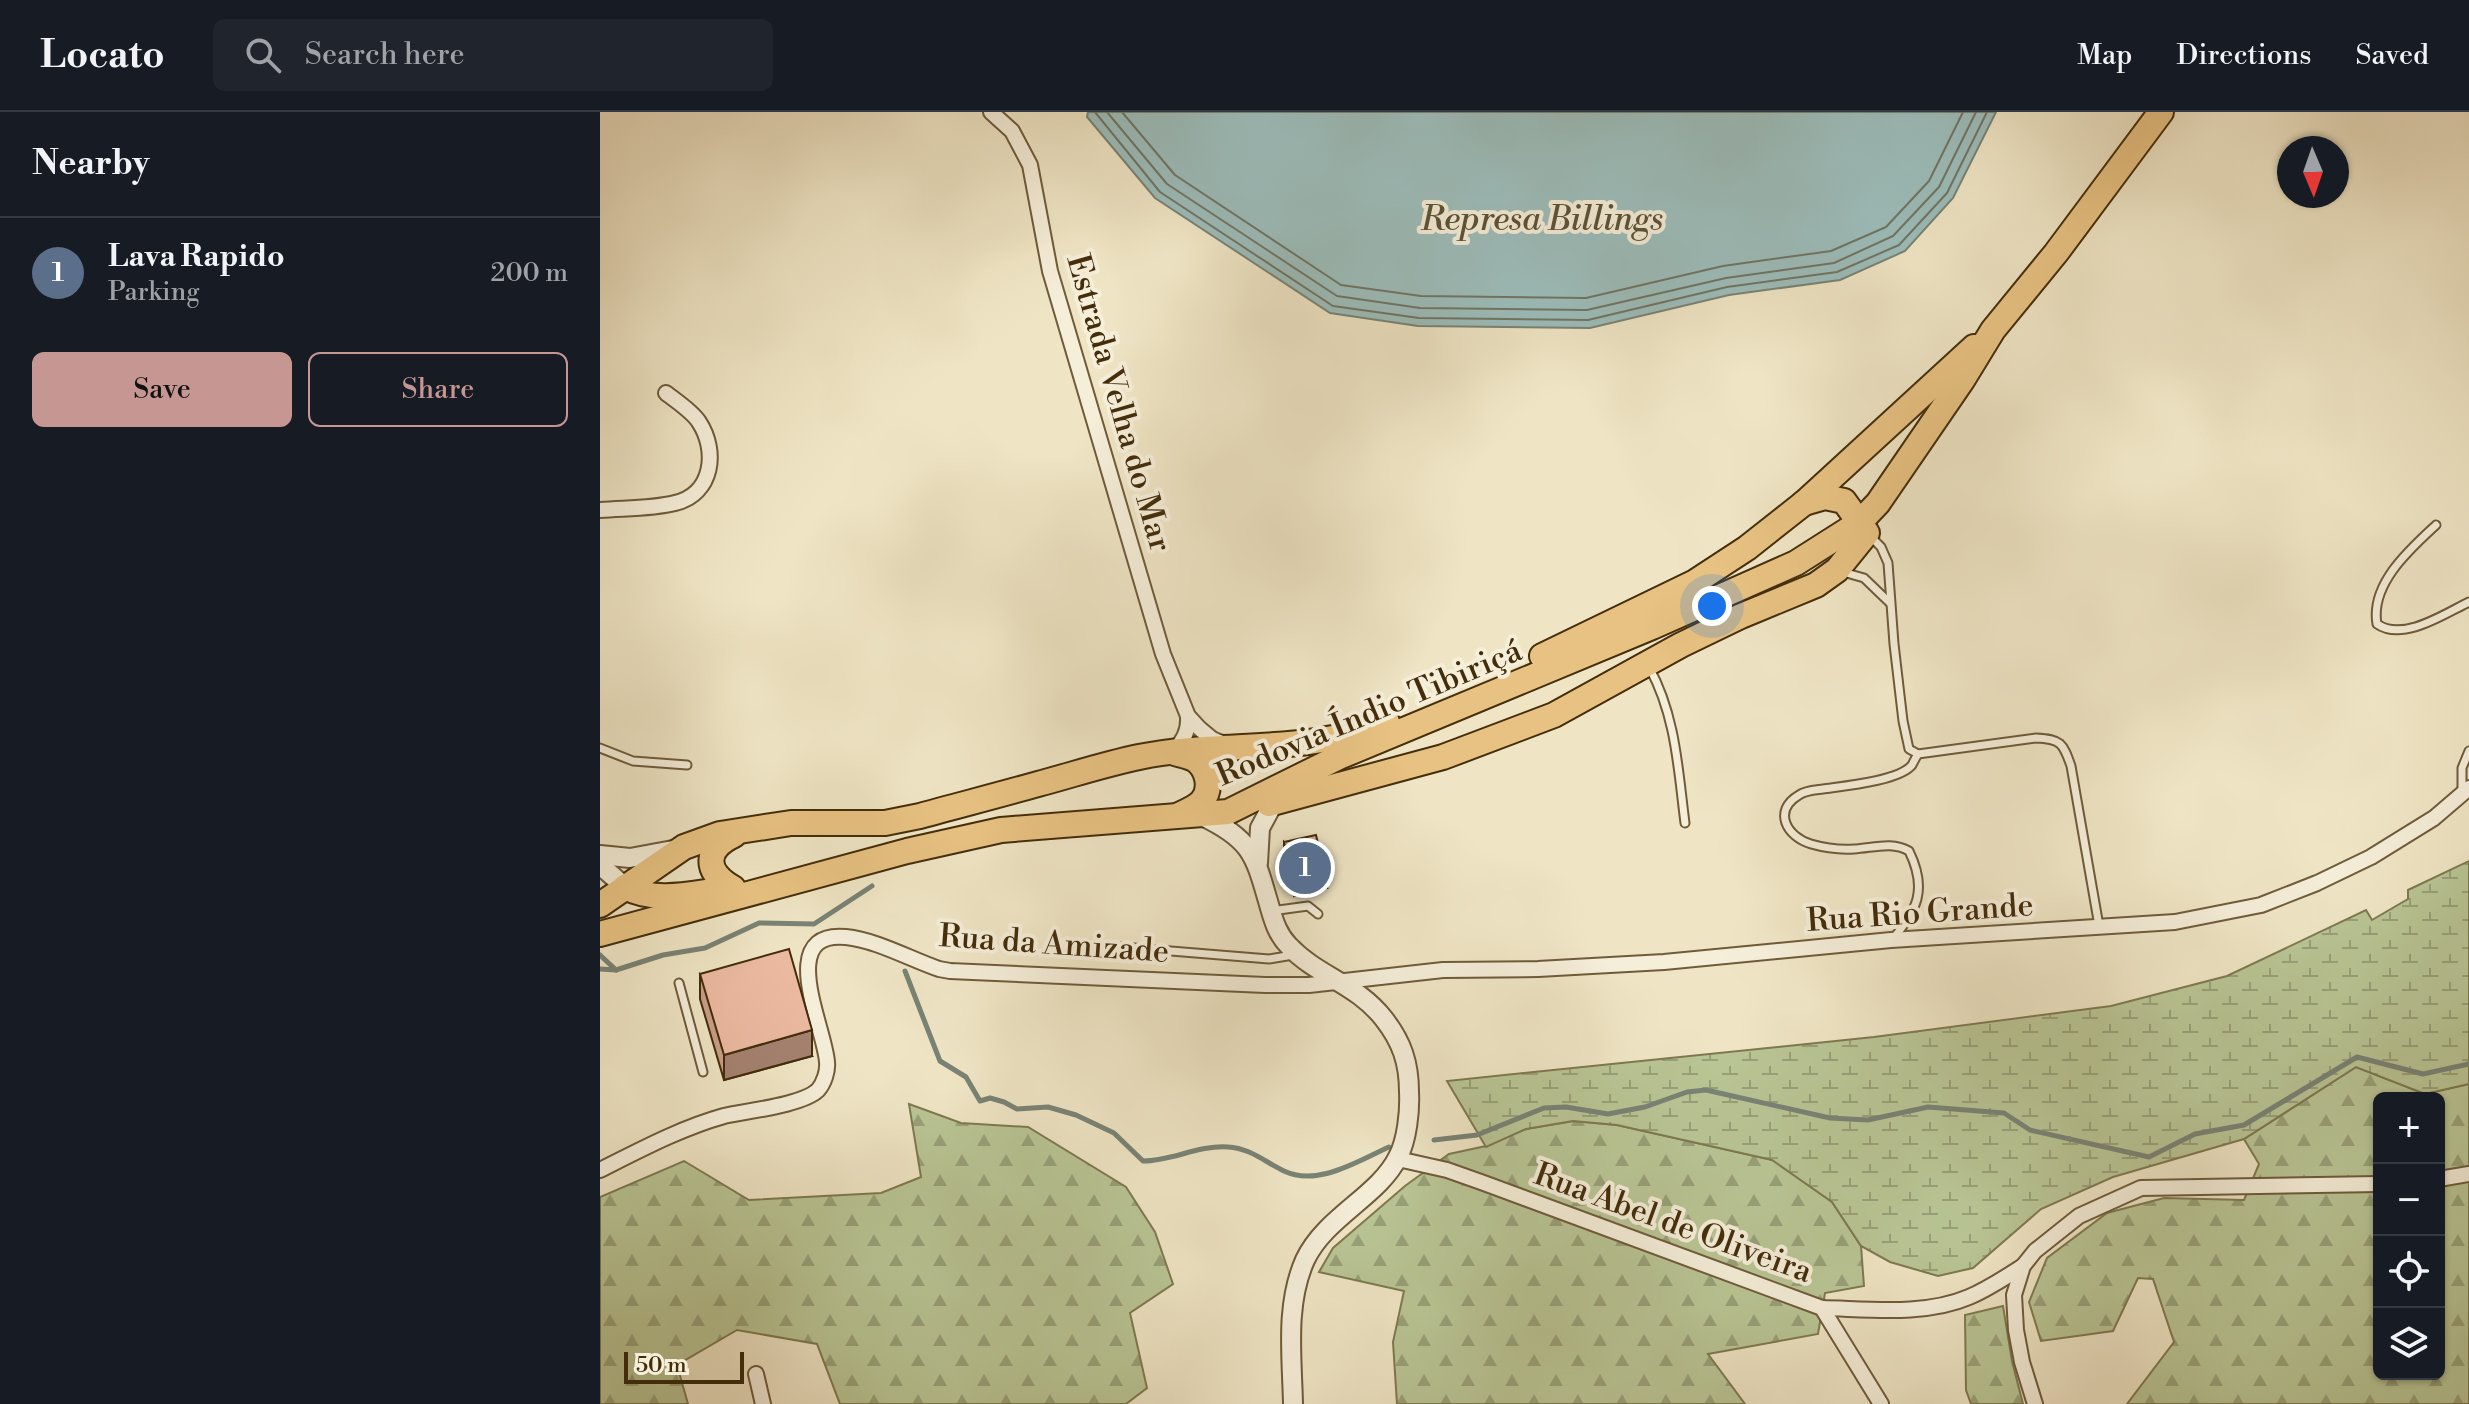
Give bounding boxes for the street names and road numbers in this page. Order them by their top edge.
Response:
street label: Estrada Velha do Mar [1057,250,1181,556]
street label: Rodovia Índio Tibiriçá [1209,628,1529,796]
street label: Rua Rio Grande [1805,885,2035,941]
street label: Rua da Amizade [938,916,1170,972]
street label: Rua Abel de Oliveira [1528,1154,1818,1292]

